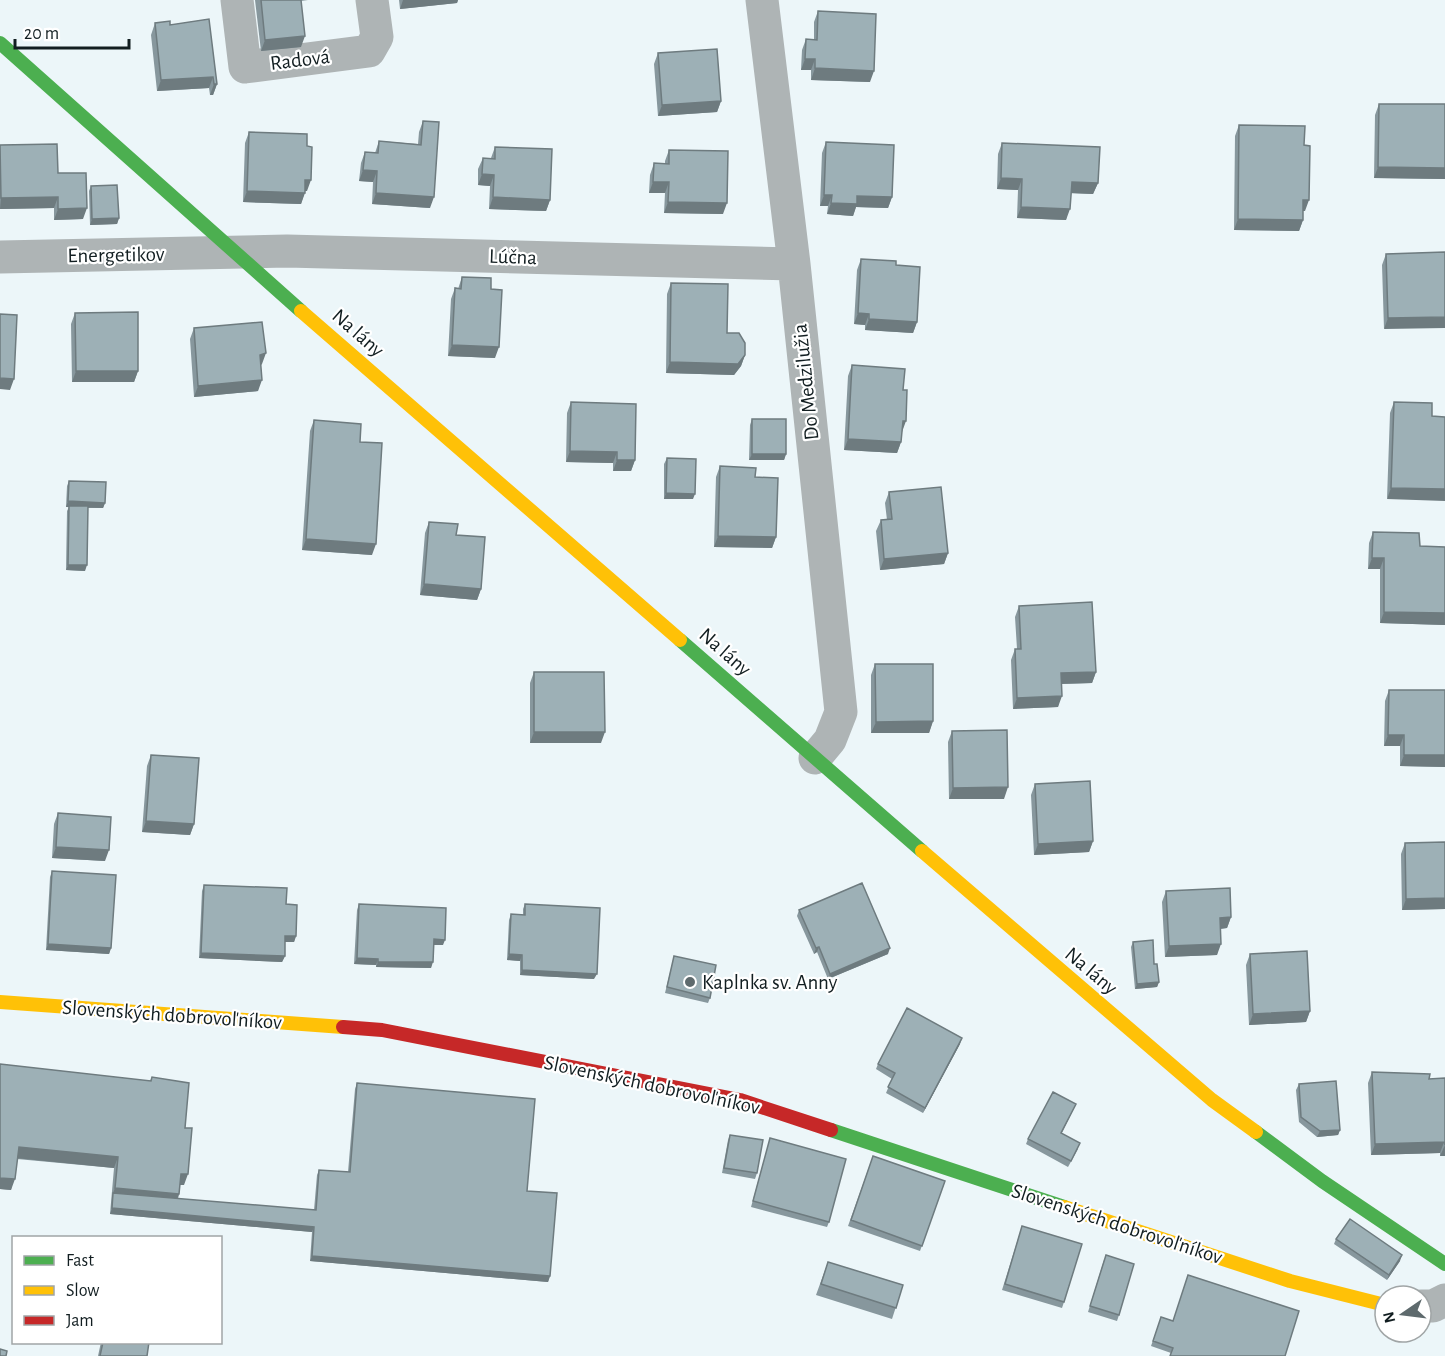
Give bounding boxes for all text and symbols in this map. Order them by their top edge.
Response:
scale bar [15,12,129,50]
text: 20 m [24,25,59,43]
street label: Radová [269,46,331,74]
street label: Energetikov [67,244,165,266]
street label: Lúčna [489,246,538,268]
street label: Na lány [328,305,388,361]
street label: Do Medzilužia [789,322,823,441]
street label: Na lány [695,624,755,680]
street label: Na lány [1061,943,1121,999]
place label: Kaplnka sv. Anny [702,972,837,993]
marker: Kaplnka sv. Anny [683,975,697,989]
street label: Slovenských dobrovoľníkov [61,997,283,1033]
street label: Slovenských dobrovoľníkov [542,1052,762,1118]
street label: Slovenských dobrovoľníkov [1009,1180,1225,1268]
legend [12,1236,222,1344]
text: Fast [66,1252,94,1270]
text: Slow [66,1282,99,1300]
north arrow [1373,1284,1433,1344]
text: N [1380,1310,1399,1325]
text: Jam [66,1312,94,1330]

